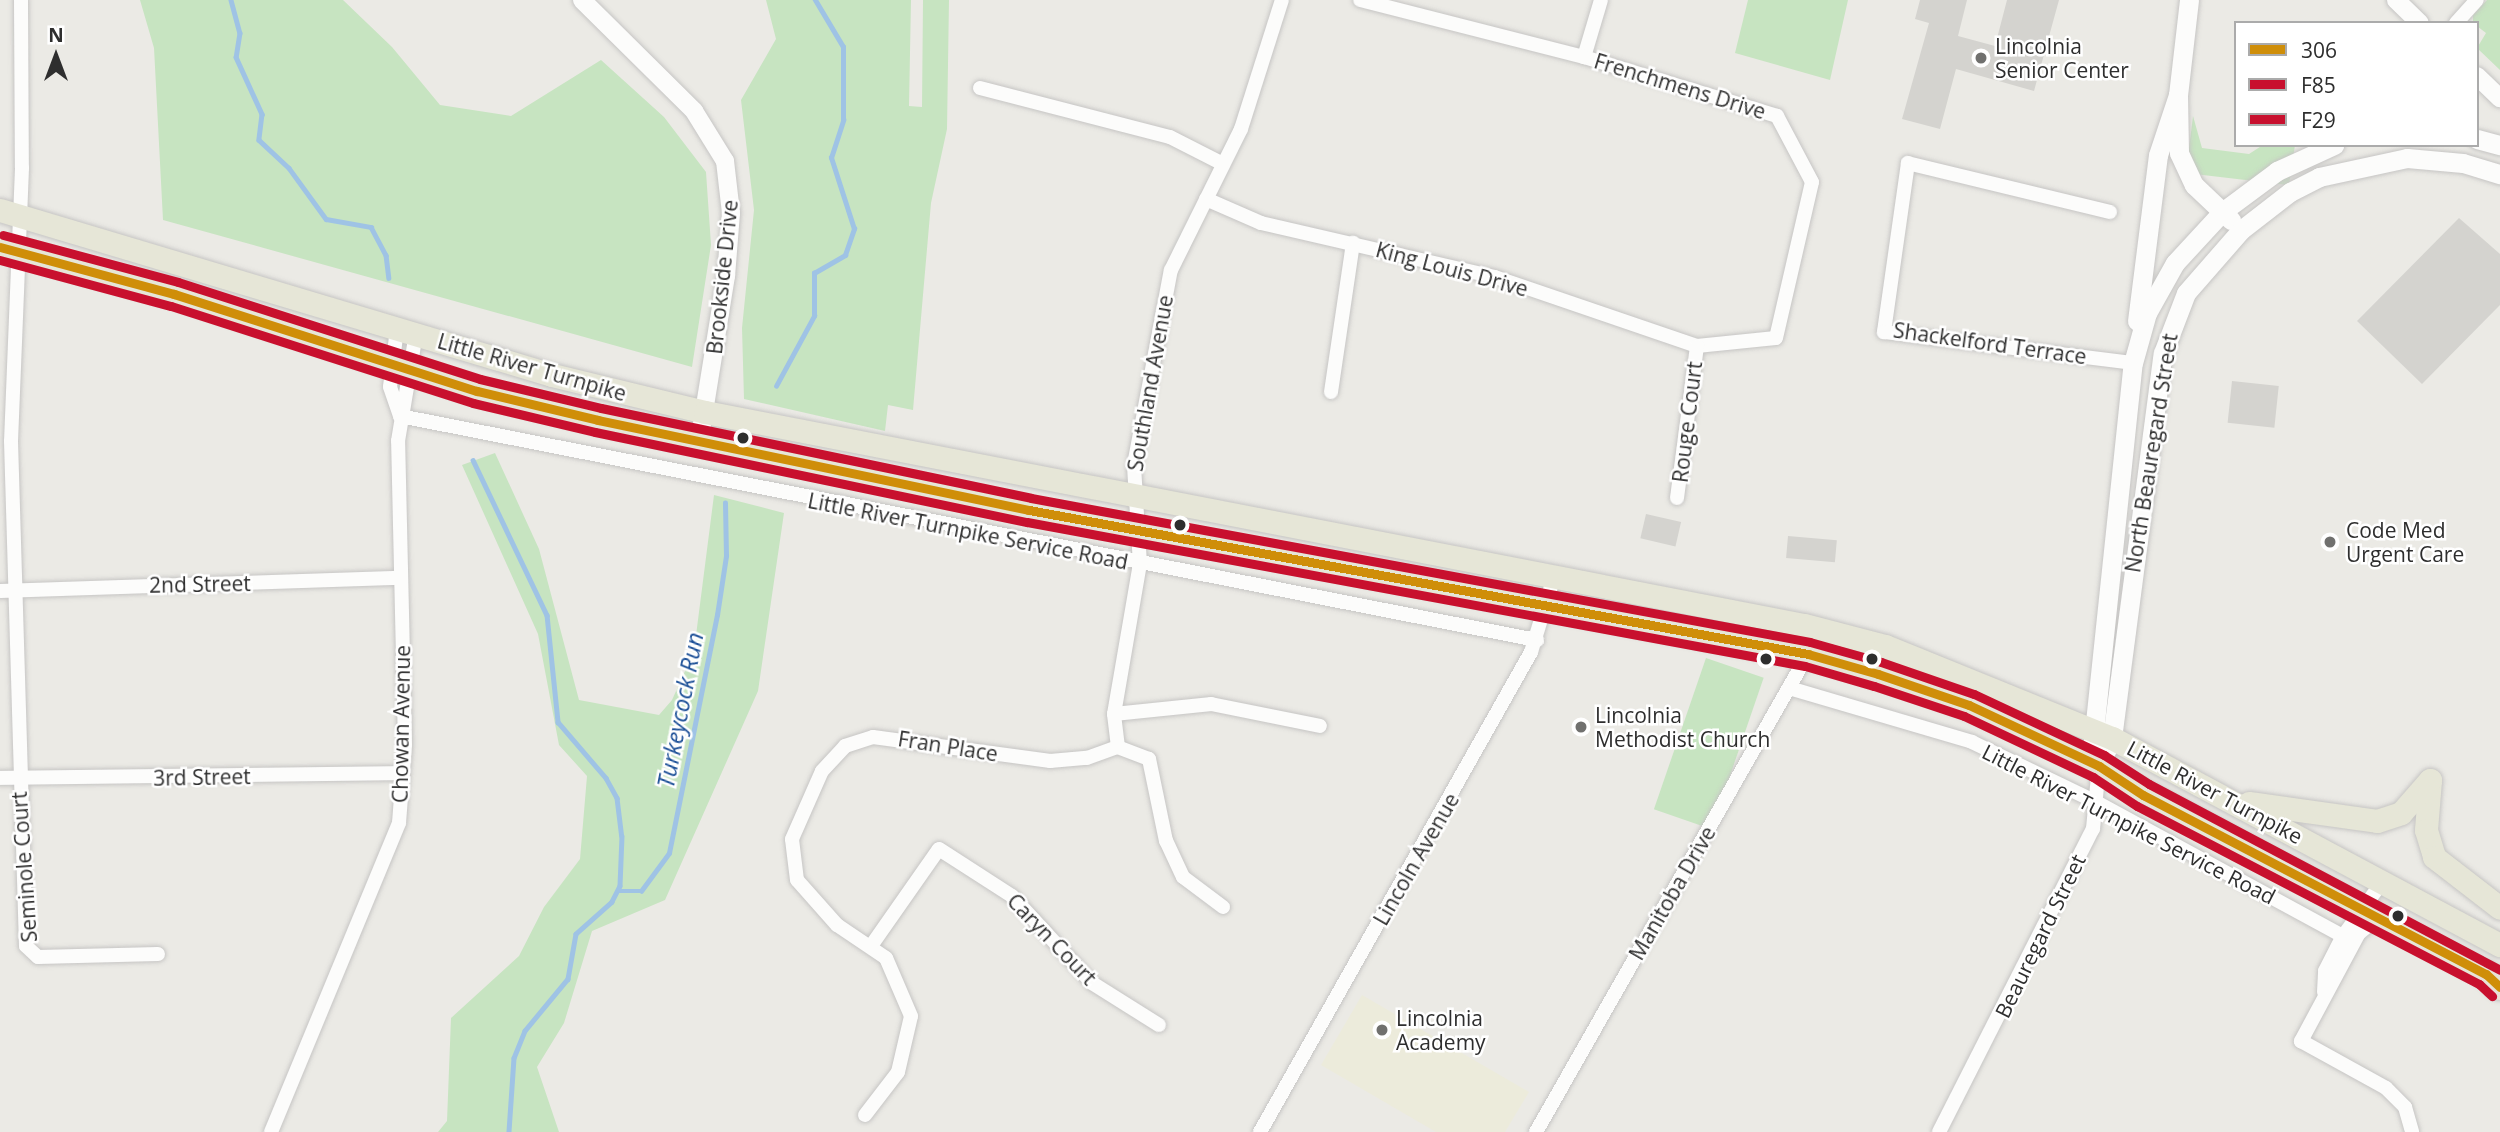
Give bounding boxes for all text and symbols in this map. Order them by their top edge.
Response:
north arrow [21,21,91,91]
legend [2234,21,2479,147]
text: N [48,22,64,48]
place label: Lincolnia Senior Center [1995,33,2129,83]
text: 306 [2301,36,2337,64]
street label: Frenchmens Drive [1591,48,1769,124]
marker: Lincolnia Senior Center [1973,50,1989,66]
text: F85 [2301,71,2336,99]
text: F29 [2301,106,2336,134]
street label: Brookside Drive [701,198,743,356]
street label: King Louis Drive [1373,237,1531,301]
street label: Southland Avenue [1122,293,1178,473]
street label: Shackelford Terrace [1892,317,2088,369]
street label: Little River Turnpike [435,328,629,406]
street label: North Beauregard Street [2120,332,2182,574]
street label: Rouge Court [1667,360,1707,484]
unlabelled marker [736,431,750,445]
street label: Little River Turnpike Service Road [806,488,1130,574]
place label: Code Med Urgent Care [2346,517,2464,567]
unlabelled marker [1173,518,1187,532]
marker: Code Med Urgent Care [2320,532,2340,552]
street label: 2nd Street [149,571,251,597]
water label: Turkeycock Run [651,630,709,790]
street label: Chowan Avenue [387,645,415,803]
unlabelled marker [1759,652,1773,666]
unlabelled marker [1865,652,1879,666]
place label: Lincolnia Methodist Church [1595,702,1770,752]
marker: Lincolnia Methodist Church [1573,719,1589,735]
street label: Fran Place [896,726,1000,766]
street label: Little River Turnpike [2123,735,2307,849]
street label: Little River Turnpike Service Road [1978,739,2280,909]
street label: 3rd Street [153,764,251,790]
street label: Lincoln Avenue [1368,788,1464,930]
street label: Seminole Court [6,791,42,943]
street label: Manitoba Drive [1624,822,1720,964]
street label: Beauregard Street [1989,850,2091,1022]
street label: Caryn Court [1002,888,1102,990]
unlabelled marker [2391,909,2405,923]
place label: Lincolnia Academy [1396,1005,1486,1055]
marker: Lincolnia Academy [1374,1022,1390,1038]

